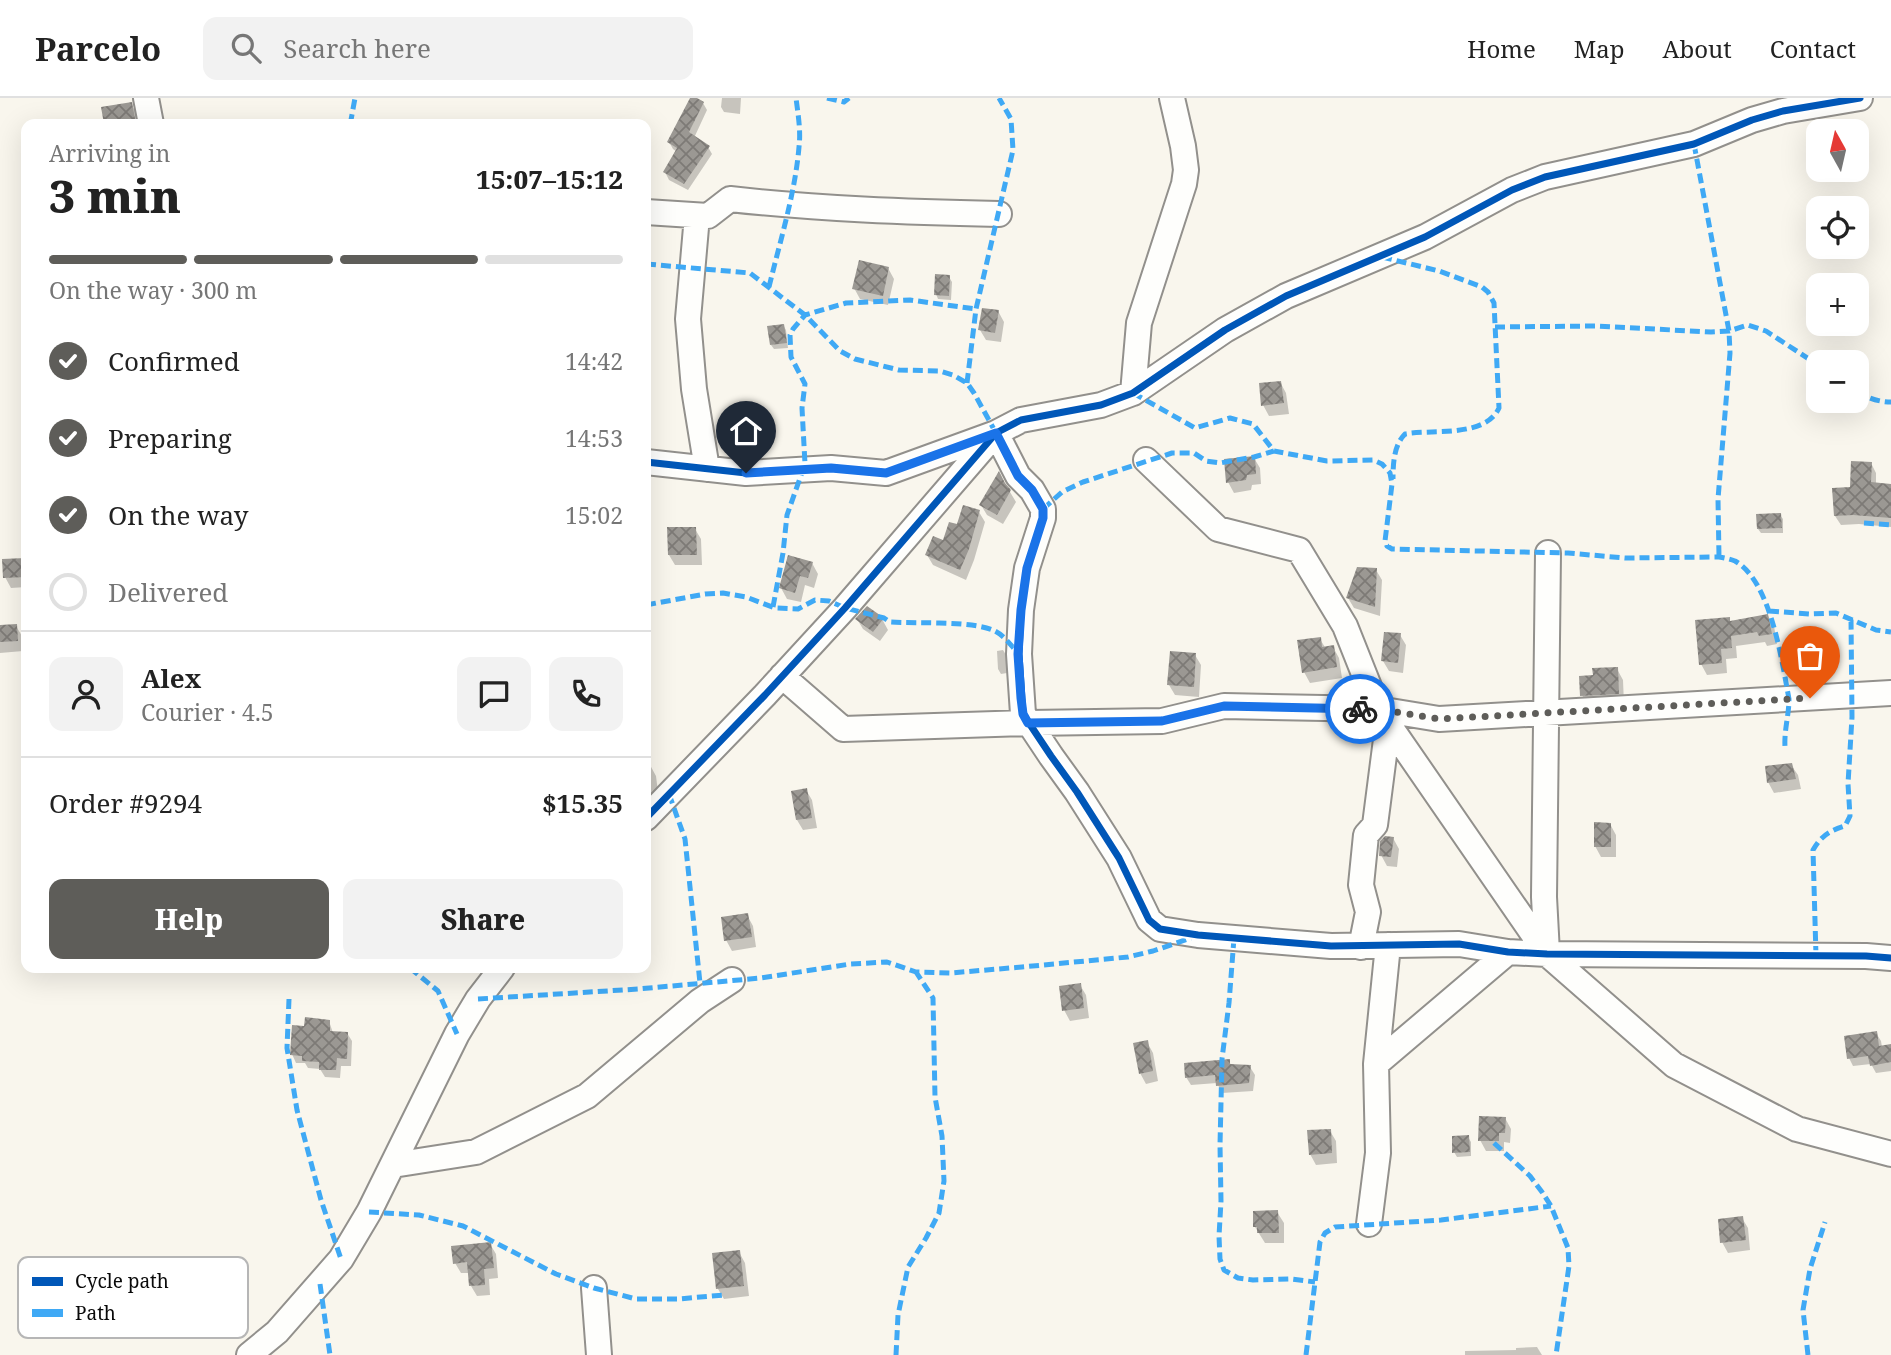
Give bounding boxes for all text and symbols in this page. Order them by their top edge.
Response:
search box [203,17,693,80]
text: Parcelo [35,26,161,71]
icon: search [227,29,265,67]
text: Search here [283,30,431,66]
text: Home [1467,32,1536,65]
text: Map [1574,32,1625,65]
text: About [1663,32,1732,65]
text: Contact [1770,32,1856,65]
north arrow [1806,119,1869,182]
map controls [1806,119,1869,413]
text: Arriving in [49,137,170,169]
text: 15:07–15:12 [476,161,623,197]
text: 3 min [49,164,181,226]
button: locate [1806,196,1869,259]
button: + [1806,273,1869,336]
text: On the way · 300 m [49,274,257,306]
icon: check [49,342,87,380]
text: Confirmed [108,343,240,379]
text: 14:42 [565,345,623,377]
button: − [1806,350,1869,413]
pin [716,401,776,473]
icon: home [727,412,765,450]
icon: check [49,419,87,457]
text: Preparing [108,420,232,456]
text: 14:53 [565,422,623,454]
icon: check [49,496,87,534]
text: On the way [108,497,248,533]
text: 15:02 [565,499,623,531]
text: Delivered [108,574,228,610]
pin [1780,626,1840,698]
icon: bag [1791,637,1829,675]
button: person [49,657,123,731]
button: chat [457,657,531,731]
button: phone [549,657,623,731]
text: Alex [141,660,201,696]
courier [1325,674,1395,744]
icon: bike [1341,690,1379,728]
text: Courier · 4.5 [141,696,274,728]
text: Order #9294 [49,785,202,821]
text: $15.35 [542,785,623,821]
button: Help [49,879,329,959]
button: Share [343,879,623,959]
legend [18,1257,248,1338]
text: Cycle path [75,1268,169,1294]
text: Path [75,1300,116,1326]

